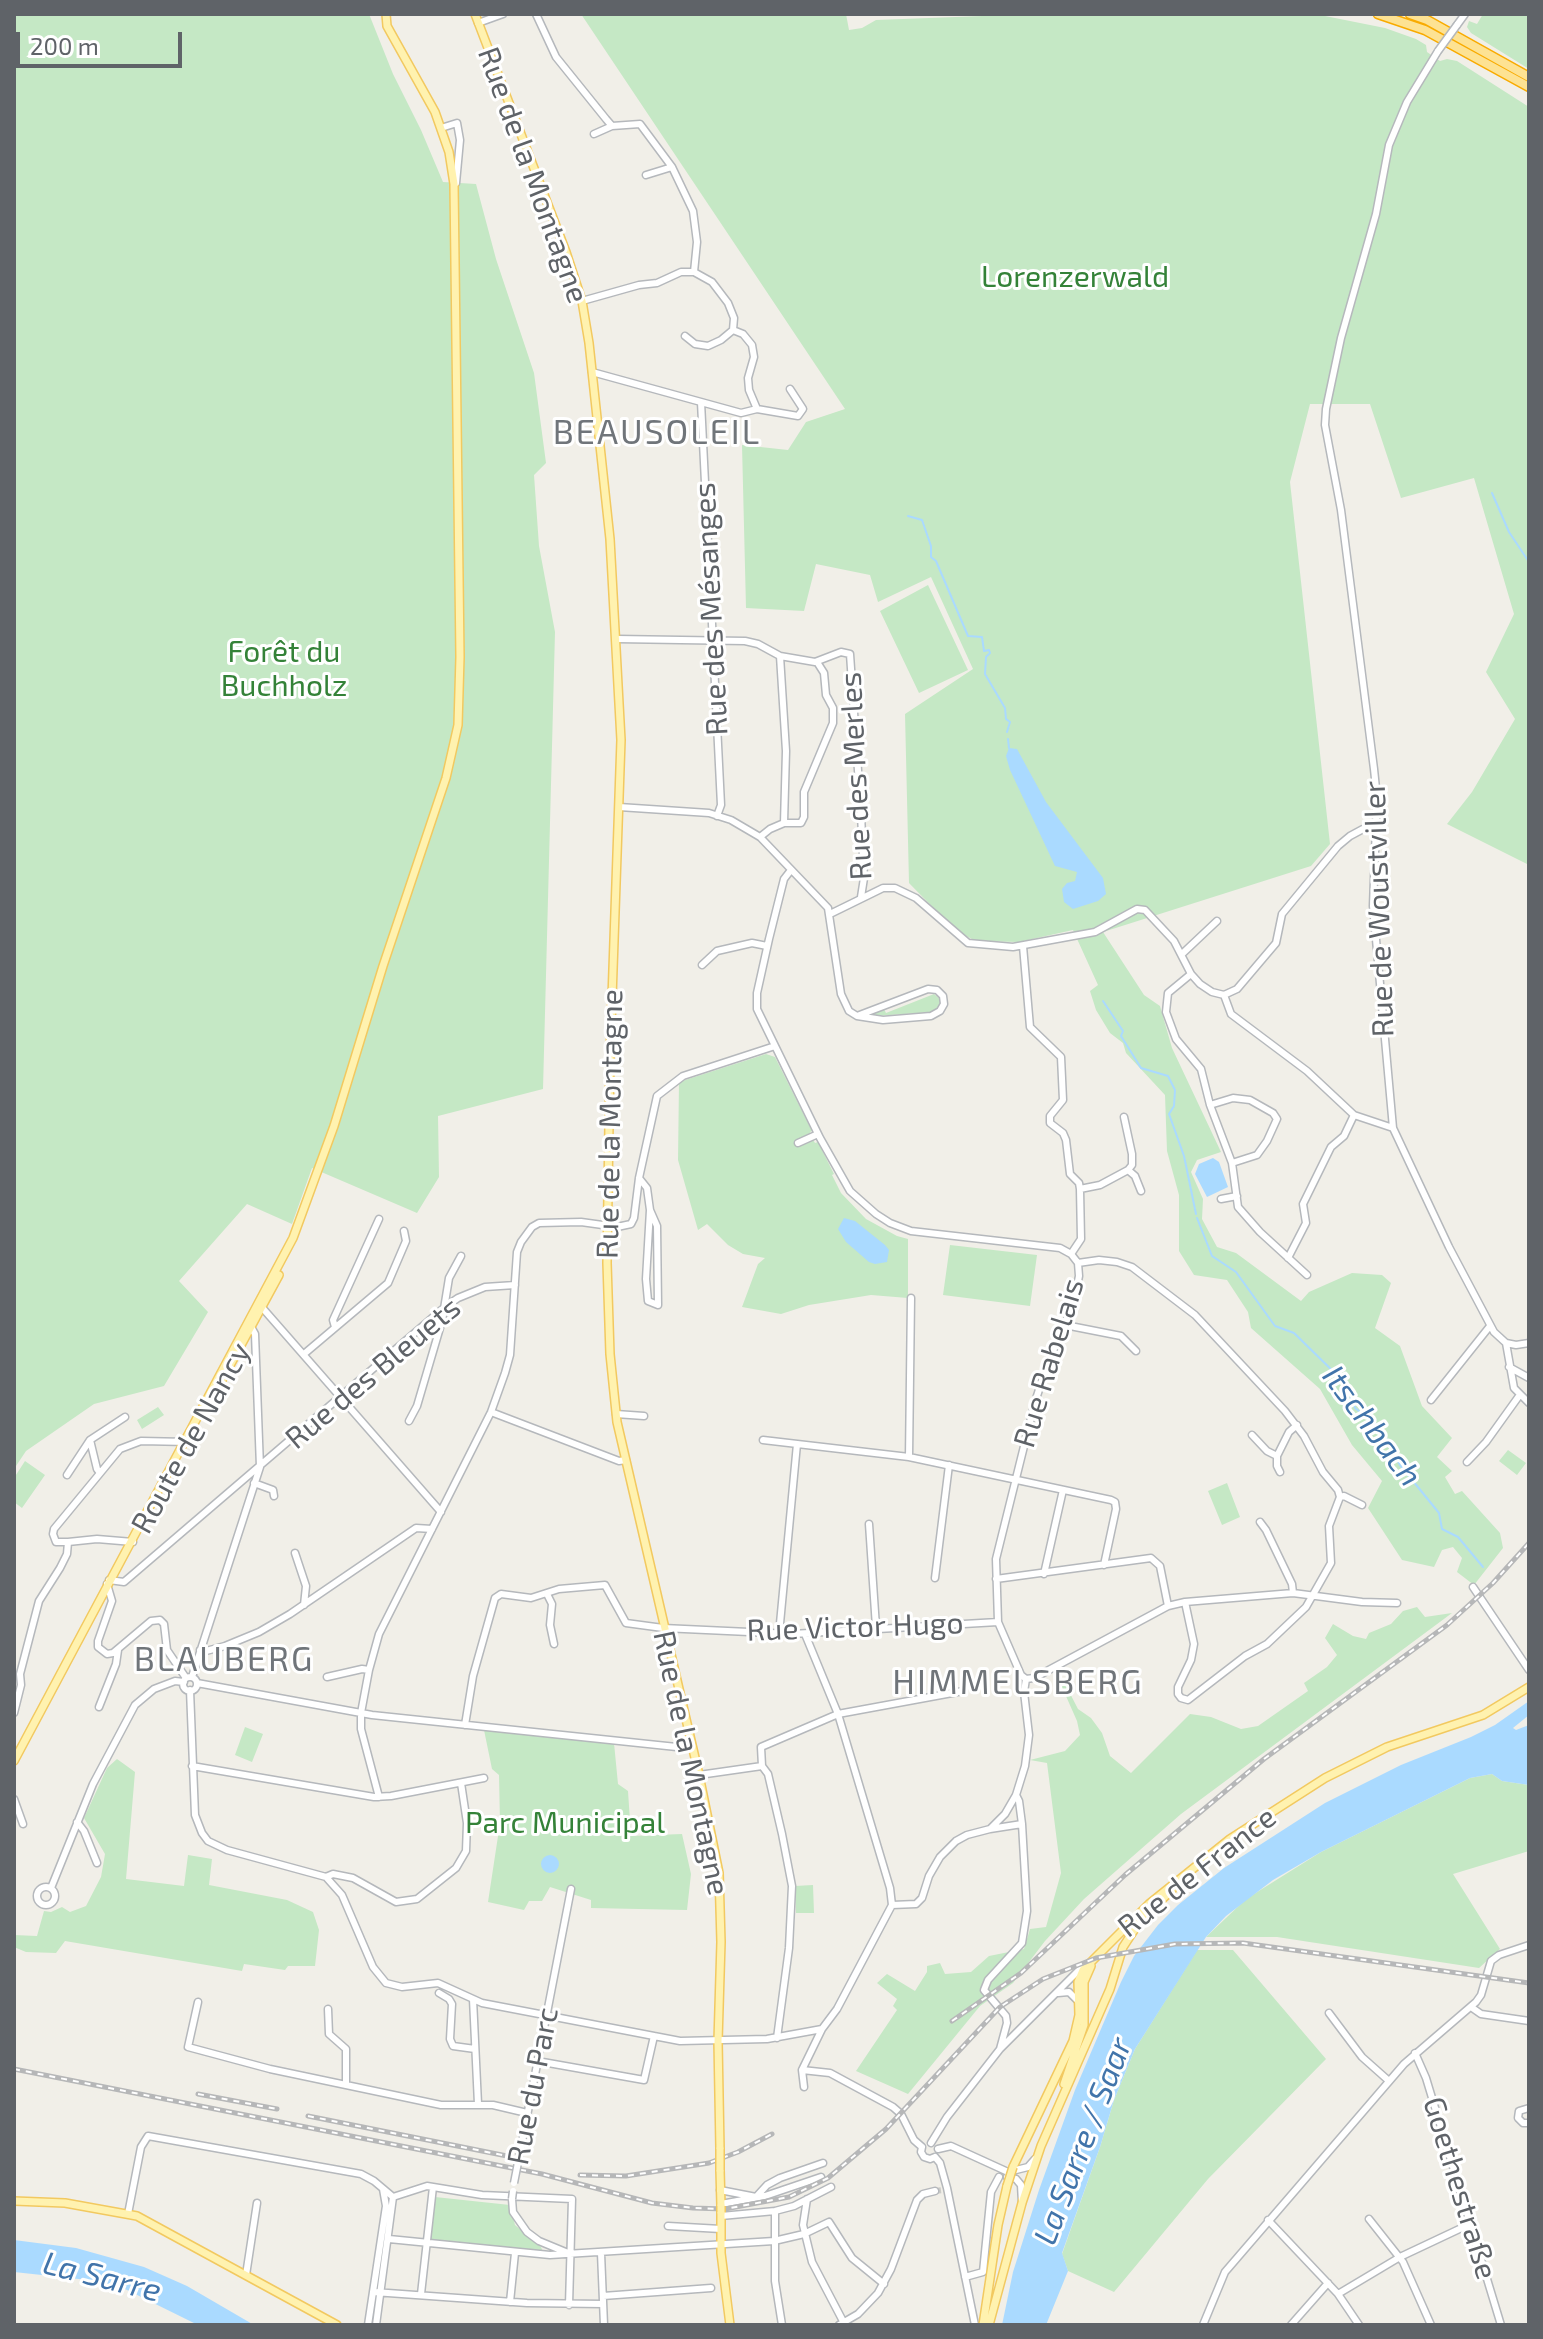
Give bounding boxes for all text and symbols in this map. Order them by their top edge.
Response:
scale bar [20,16,186,66]
text: 200 m [30,31,99,60]
street label: Rue de la Montagne [470,42,596,308]
park label: Lorenzerwald [981,259,1169,295]
district label: BEAUSOLEIL [553,413,761,453]
street label: Rue des Mésanges [686,482,736,736]
park label: Forêt du Buchholz [221,634,347,704]
street label: Rue des Merles [833,671,879,881]
street label: Rue de Woustviller [1357,780,1401,1038]
street label: Rue de la Montagne [590,989,630,1259]
street label: Rue Rabelais [1006,1274,1092,1452]
street label: Rue des Bleuets [278,1289,468,1457]
street label: Route de Nancy [124,1336,258,1540]
water label: Itschbach [1314,1358,1430,1494]
street label: Rue Victor Hugo [746,1605,964,1649]
street label: Rue de la Montagne [645,1627,737,1899]
district label: BLAUBERG [134,1640,314,1680]
district label: HIMMELSBERG [892,1663,1144,1703]
street label: Rue de France [1111,1799,1283,1945]
park label: Parc Municipal [465,1805,665,1841]
street label: Rue du Parc [500,2004,566,2168]
water label: La Sarre / Saar [1026,2032,1140,2250]
street label: Goethestraße [1415,2093,1505,2283]
water label: La Sarre [39,2244,165,2310]

